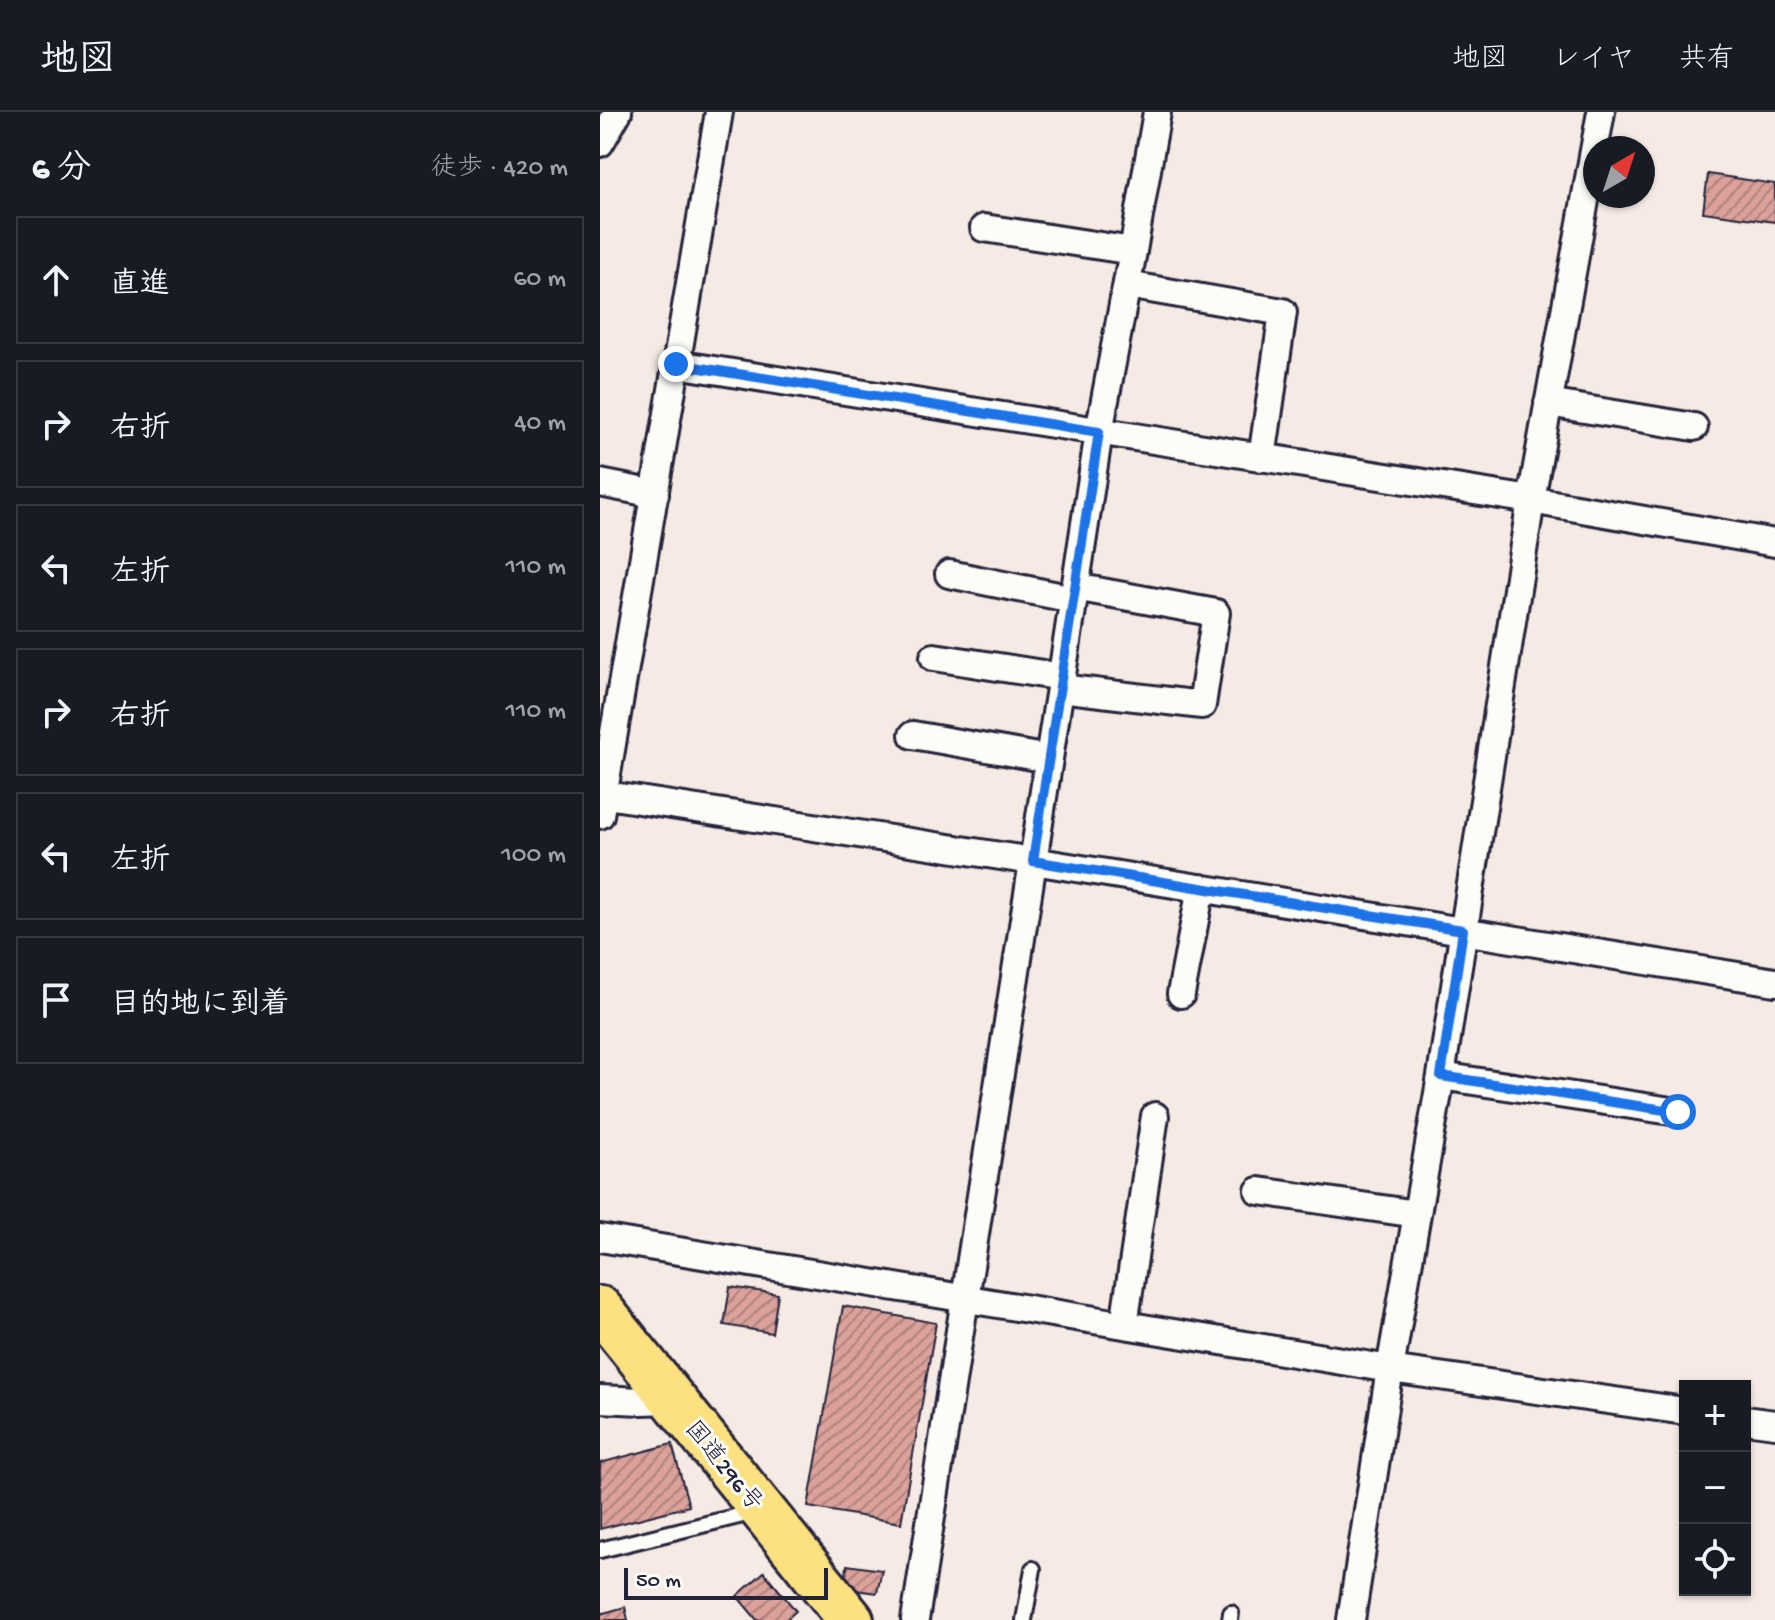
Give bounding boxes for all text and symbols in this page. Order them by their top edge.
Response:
text: 地図 [40,41,116,85]
text: 地図 [1452,44,1508,77]
text: レイヤ [1552,44,1635,77]
text: 共有 [1679,44,1735,77]
north arrow [1583,136,1655,208]
text: 6 分 [32,151,91,191]
text: 徒歩 · 420 m [431,154,568,185]
icon: ahead [34,258,78,302]
text: 60 m [513,265,566,296]
text: 直進 [110,269,170,304]
route end [658,346,694,382]
icon: right [34,402,78,446]
text: 40 m [514,409,566,440]
text: 右折 [110,413,170,448]
icon: left [34,546,78,590]
text: 110 m [506,553,566,584]
text: 左折 [110,557,170,592]
icon: right [34,690,78,734]
text: 110 m [506,697,566,728]
text: 右折 [110,701,170,736]
icon: left [34,834,78,878]
text: 100 m [501,841,566,872]
text: 左折 [110,845,170,880]
icon: arrive [34,978,78,1022]
text: 目的地に到着 [110,989,290,1024]
route start [1660,1094,1696,1130]
map controls [1679,1380,1751,1596]
button: + [1679,1380,1751,1452]
street label: 国道296号 [677,1416,768,1518]
button: − [1679,1452,1751,1524]
button: locate [1679,1524,1751,1596]
scale bar [624,1564,828,1600]
text: 50 m [636,1569,681,1595]

